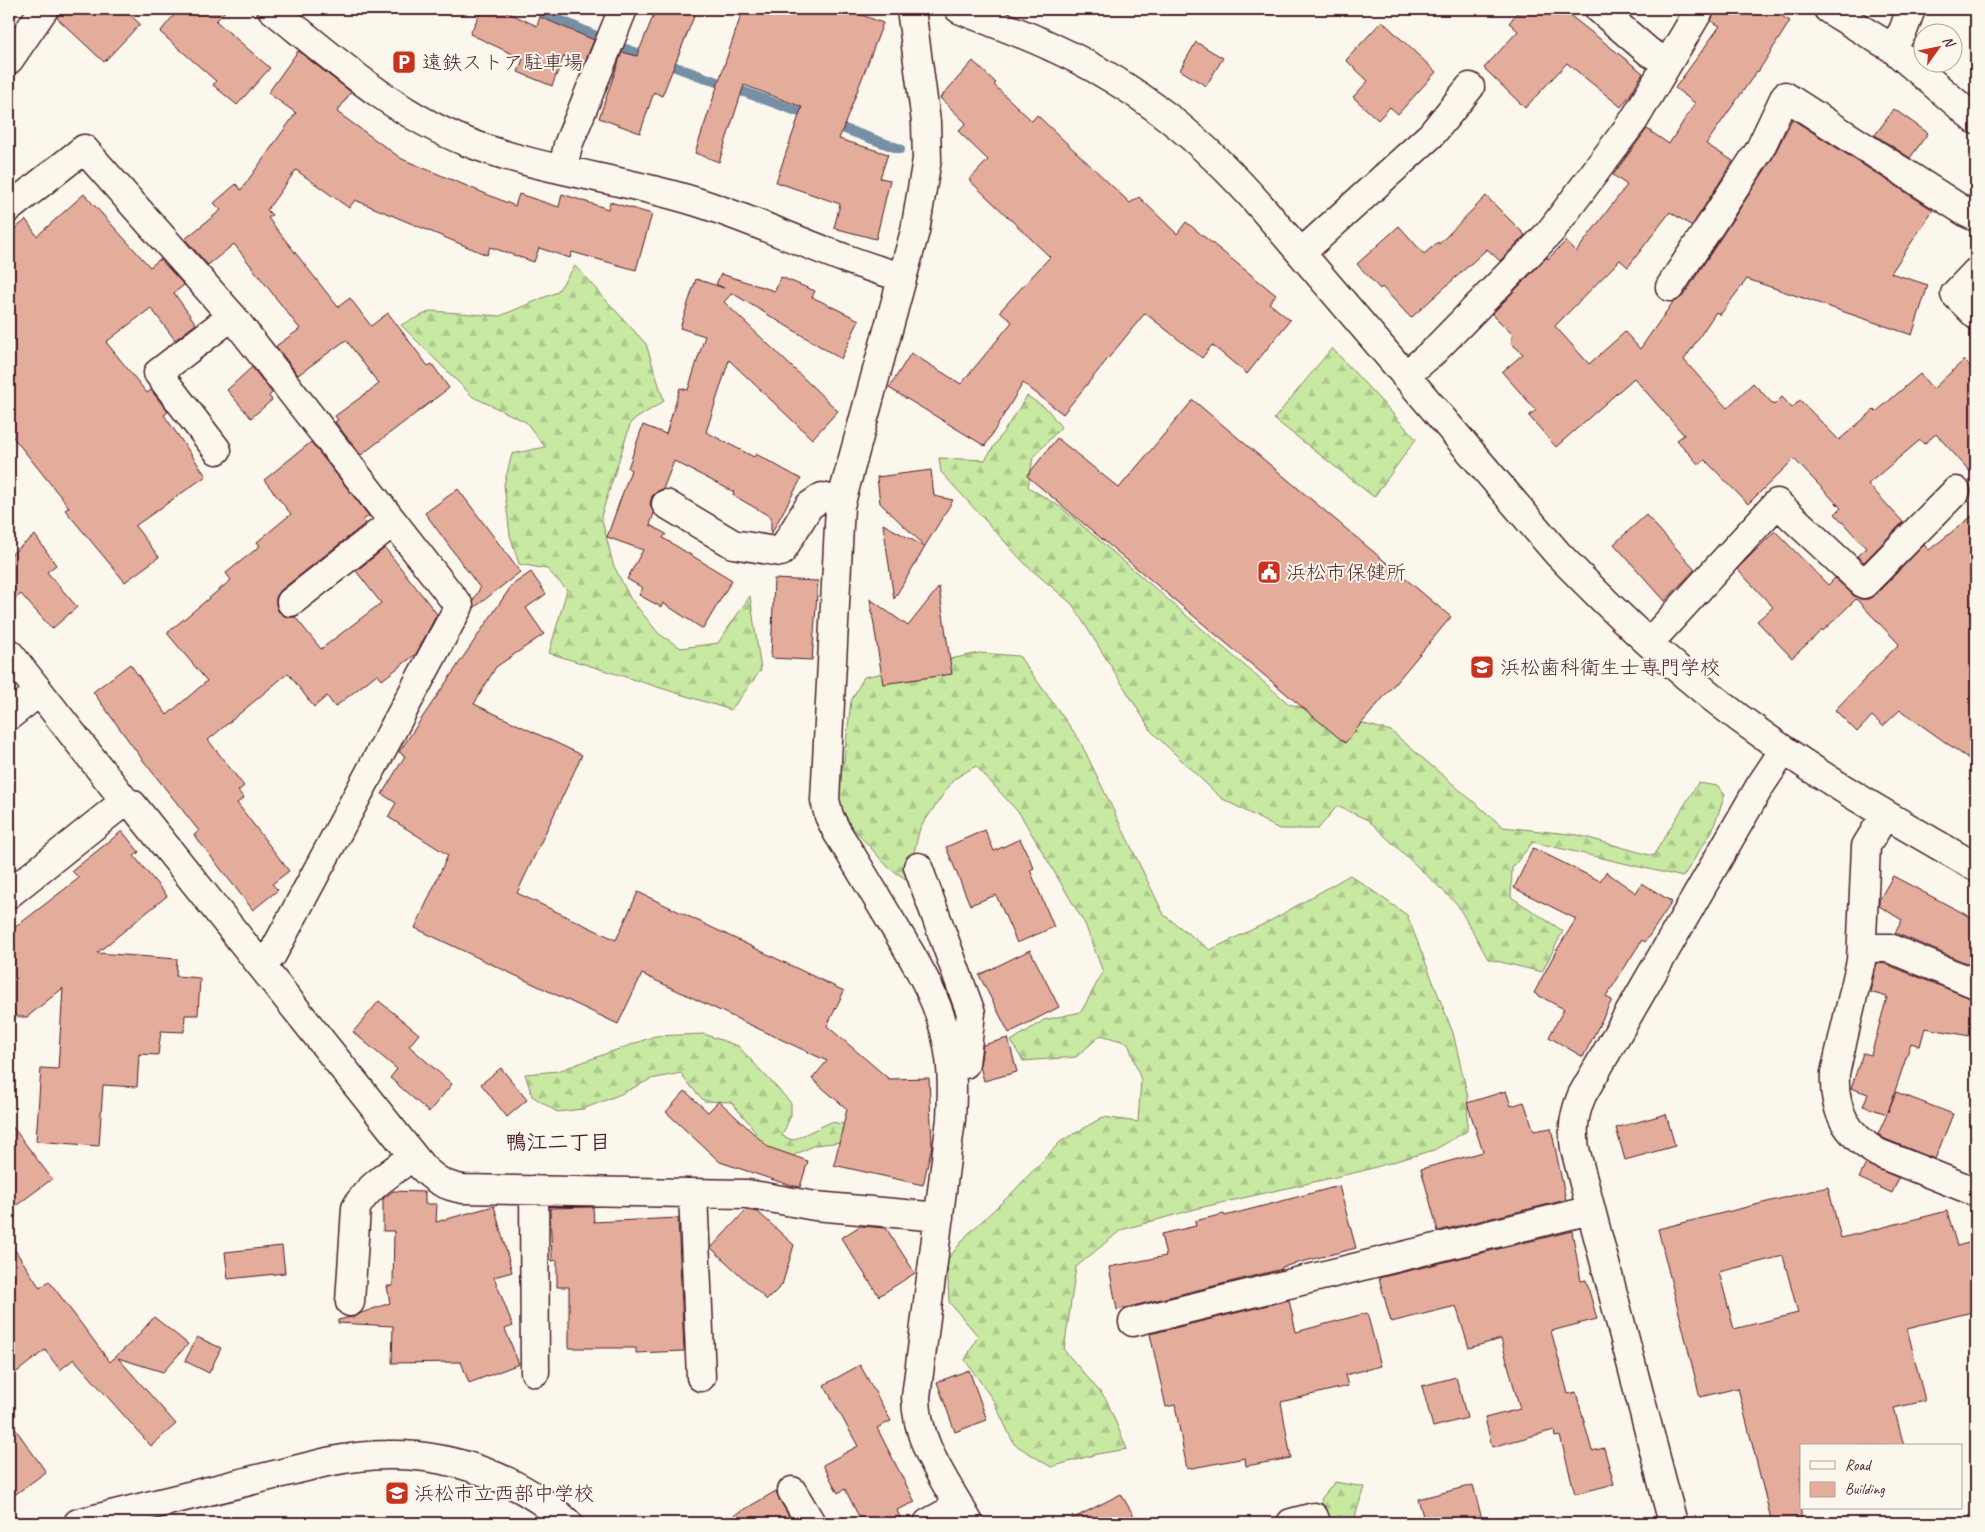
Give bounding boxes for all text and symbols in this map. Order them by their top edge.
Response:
north arrow [1912,22,1962,72]
text: N [1939,33,1959,51]
parking icon: 遠鉄ストア駐車場 [391,49,417,75]
place label: 遠鉄ストア駐車場 [422,50,584,75]
public building icon: 浜松市保健所 [1256,559,1282,585]
place label: 浜松市保健所 [1286,560,1406,585]
school or university icon: 浜松歯科衛生士専門学校 [1469,654,1495,680]
place label: 浜松歯科衛生士専門学校 [1500,655,1720,680]
district label: 鴨江二丁目 [506,1129,611,1155]
legend [1800,1444,1962,1510]
text: Road [1845,1456,1872,1475]
school or university icon: 浜松市立西部中学校 [384,1480,410,1506]
text: Building [1845,1480,1885,1499]
place label: 浜松市立西部中学校 [414,1481,594,1506]

